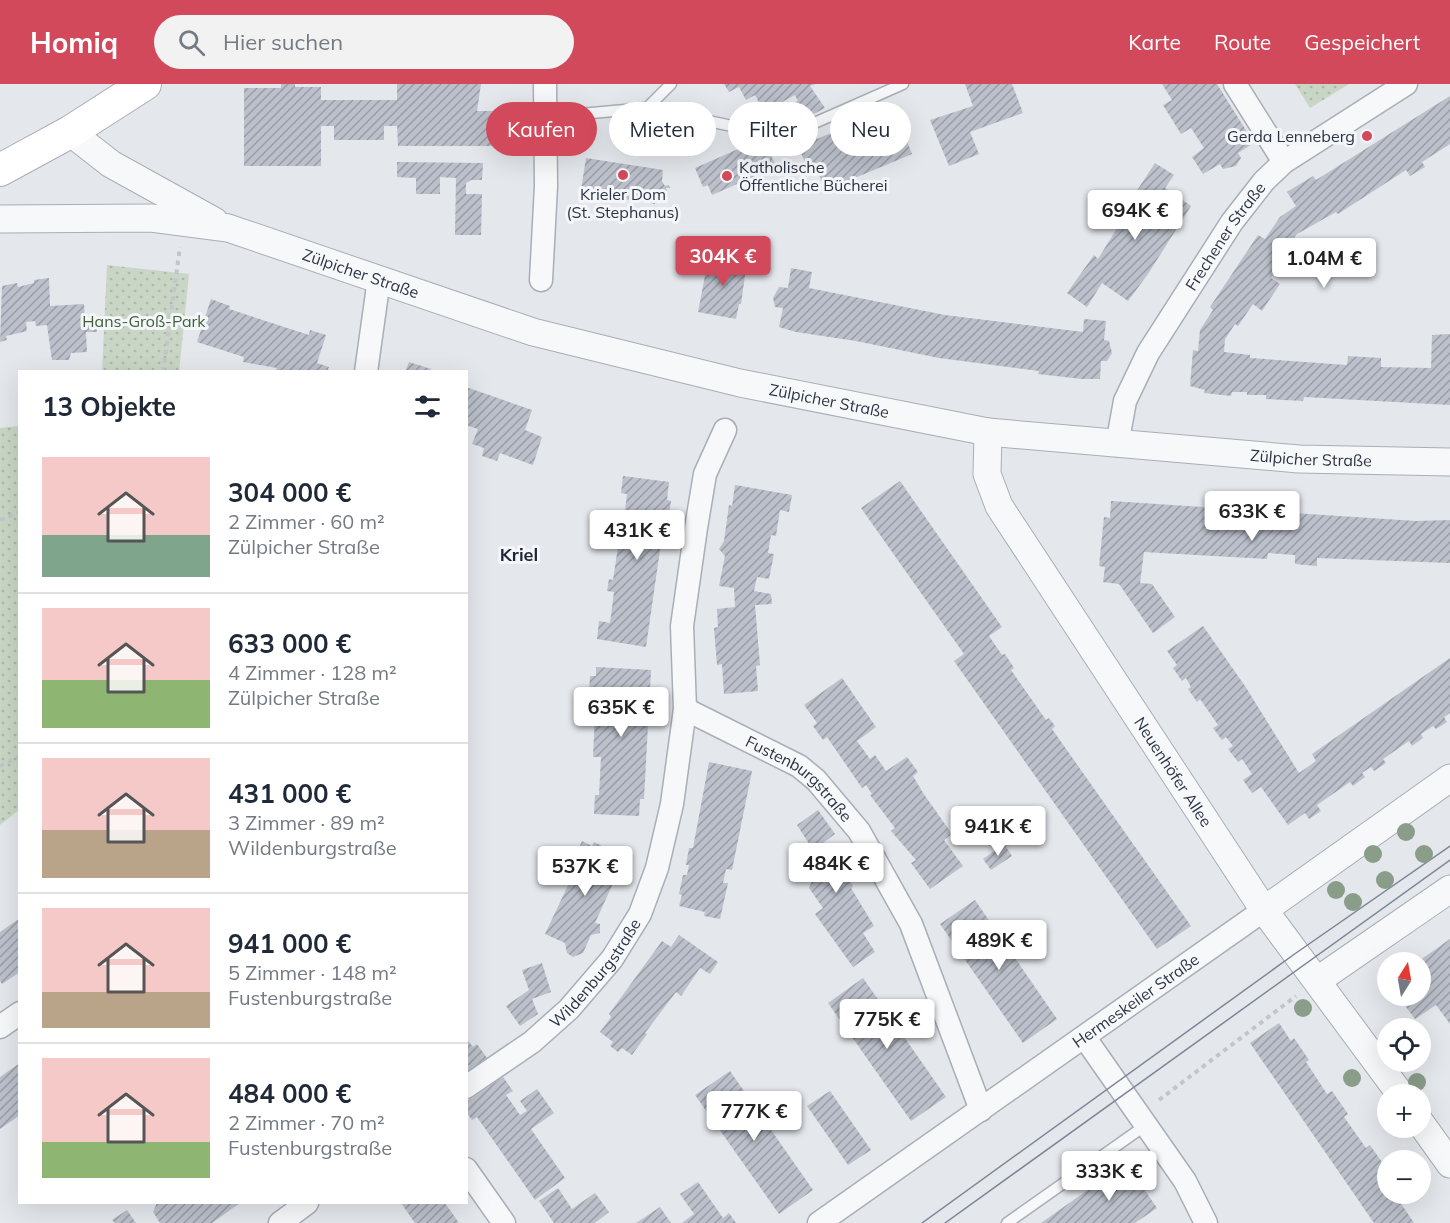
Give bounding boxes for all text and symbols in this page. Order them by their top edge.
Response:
search box [154,15,574,69]
text: Homiq [30,25,118,60]
icon: search [175,26,208,59]
text: Hier suchen [223,28,343,56]
text: Karte [1128,29,1181,55]
text: Route [1214,29,1271,55]
text: Gespeichert [1304,29,1420,55]
chip: Kaufen [486,102,597,156]
chip: Mieten [609,102,716,156]
chip: Filter [728,102,818,156]
chip: Neu [830,102,911,156]
place label: Gerda Lenneberg [1227,126,1355,146]
marker: Gerda Lenneberg [1360,129,1374,143]
place label: Katholische Öffentliche Bücherei [739,157,888,195]
marker: Krieler Dom (St. Stephanus) [616,168,630,182]
marker: Katholische Öffentliche Bücherei [720,169,734,183]
street label: Frechener Straße [1181,178,1269,294]
place label: Krieler Dom (St. Stephanus) [566,184,680,222]
pin: 694K € [1086,190,1184,241]
text: 694K € [1102,197,1168,222]
pin: 304K € [674,236,772,287]
pin: 1.04M € [1269,238,1379,289]
text: 304K € [690,243,756,268]
street label: Zülpicher Straße [300,244,422,302]
text: 1.04M € [1286,245,1362,270]
park label: Hans-Groß-Park [82,311,206,331]
street label: Zülpicher Straße [768,379,891,422]
text: 13 Objekte [42,390,176,423]
icon: filters [411,390,444,423]
street label: Zülpicher Straße [1249,445,1372,470]
text: 304 000 € [228,476,351,509]
icon: home [90,481,162,553]
pin: 633K € [1203,491,1301,542]
text: 633K € [1219,498,1285,523]
text: 2 Zimmer · 60 m² [228,509,385,534]
pin: 431K € [588,510,686,561]
text: 431K € [604,517,670,542]
text: Zülpicher Straße [228,534,380,559]
district label: Kriel [500,543,538,566]
text: 633 000 € [228,627,351,660]
icon: home [90,632,162,704]
text: 4 Zimmer · 128 m² [228,660,397,685]
text: Zülpicher Straße [228,685,380,710]
pin: 635K € [572,687,670,738]
text: 635K € [588,694,654,719]
street label: Neuenhöfer Allee [1130,713,1217,830]
street label: Fustenburgstraße [742,731,857,826]
text: 431 000 € [228,777,351,810]
icon: home [90,782,162,854]
pin: 941K € [949,806,1047,857]
text: 3 Zimmer · 89 m² [228,810,385,835]
text: 941K € [965,813,1031,838]
text: Wildenburgstraße [228,835,397,860]
pin: 484K € [787,843,885,894]
pin: 537K € [536,846,634,897]
text: 484K € [803,850,869,875]
text: 537K € [552,853,618,878]
street label: Wildenburgstraße [545,915,645,1032]
pin: 489K € [950,920,1048,971]
text: 941 000 € [228,927,351,960]
text: 489K € [966,927,1032,952]
icon: home [90,932,162,1004]
street label: Hermeskeiler Straße [1068,949,1203,1052]
north arrow [1377,952,1431,1006]
map controls [1377,952,1431,1204]
text: 5 Zimmer · 148 m² [228,960,397,985]
text: Fustenburgstraße [228,985,392,1010]
pin: 775K € [838,999,936,1050]
text: 775K € [854,1006,920,1031]
button: locate [1377,1018,1431,1072]
text: 484 000 € [228,1077,351,1110]
icon: home [90,1082,162,1154]
button: + [1377,1084,1431,1138]
pin: 777K € [705,1091,803,1142]
text: 777K € [721,1098,787,1123]
text: 2 Zimmer · 70 m² [228,1110,385,1135]
text: Fustenburgstraße [228,1135,392,1160]
button: − [1377,1150,1431,1204]
pin: 333K € [1060,1151,1158,1202]
text: 333K € [1076,1158,1142,1183]

